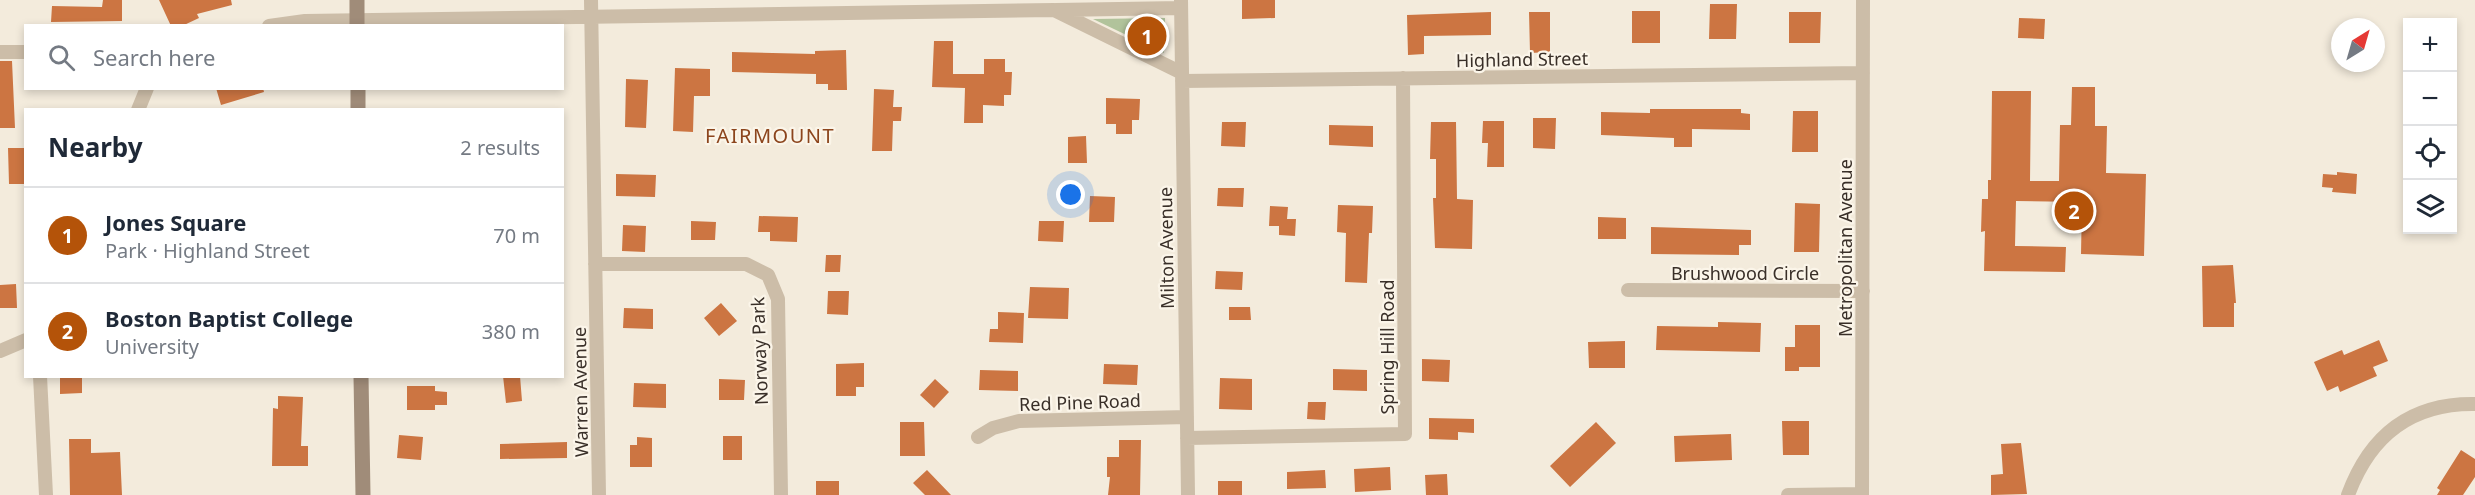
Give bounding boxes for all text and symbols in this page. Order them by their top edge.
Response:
pin: 1 [1128,14,1166,58]
north arrow [2331,18,2385,72]
map controls [2403,18,2457,234]
button: + [2403,18,2457,72]
search box [24,24,564,90]
icon: search [45,41,78,74]
text: Search here [93,42,215,72]
street label: Highland Street [1456,46,1589,72]
button: − [2403,72,2457,126]
district label: FAIRMOUNT [705,122,835,149]
button: locate [2403,126,2457,180]
text: Nearby [48,129,143,165]
text: 2 results [460,134,540,161]
street label: Metropolitan Avenue [1833,159,1857,337]
your location [1056,180,1085,209]
button: layers [2403,180,2457,234]
street label: Milton Avenue [1153,187,1179,309]
pin: 2 [2054,188,2094,234]
text: Jones Square [105,207,246,237]
text: 1 [62,222,73,249]
text: 70 m [493,222,540,249]
text: Park · Highland Street [105,237,310,264]
street label: Brushwood Circle [1671,261,1819,285]
street label: Spring Hill Road [1375,279,1399,415]
street label: Norway Park [745,296,773,405]
text: Boston Baptist College [105,303,353,333]
text: 2 [62,318,73,345]
text: 380 m [482,318,540,345]
street label: Warren Avenue [567,327,593,457]
text: University [105,333,199,360]
street label: Red Pine Road [1019,388,1141,416]

